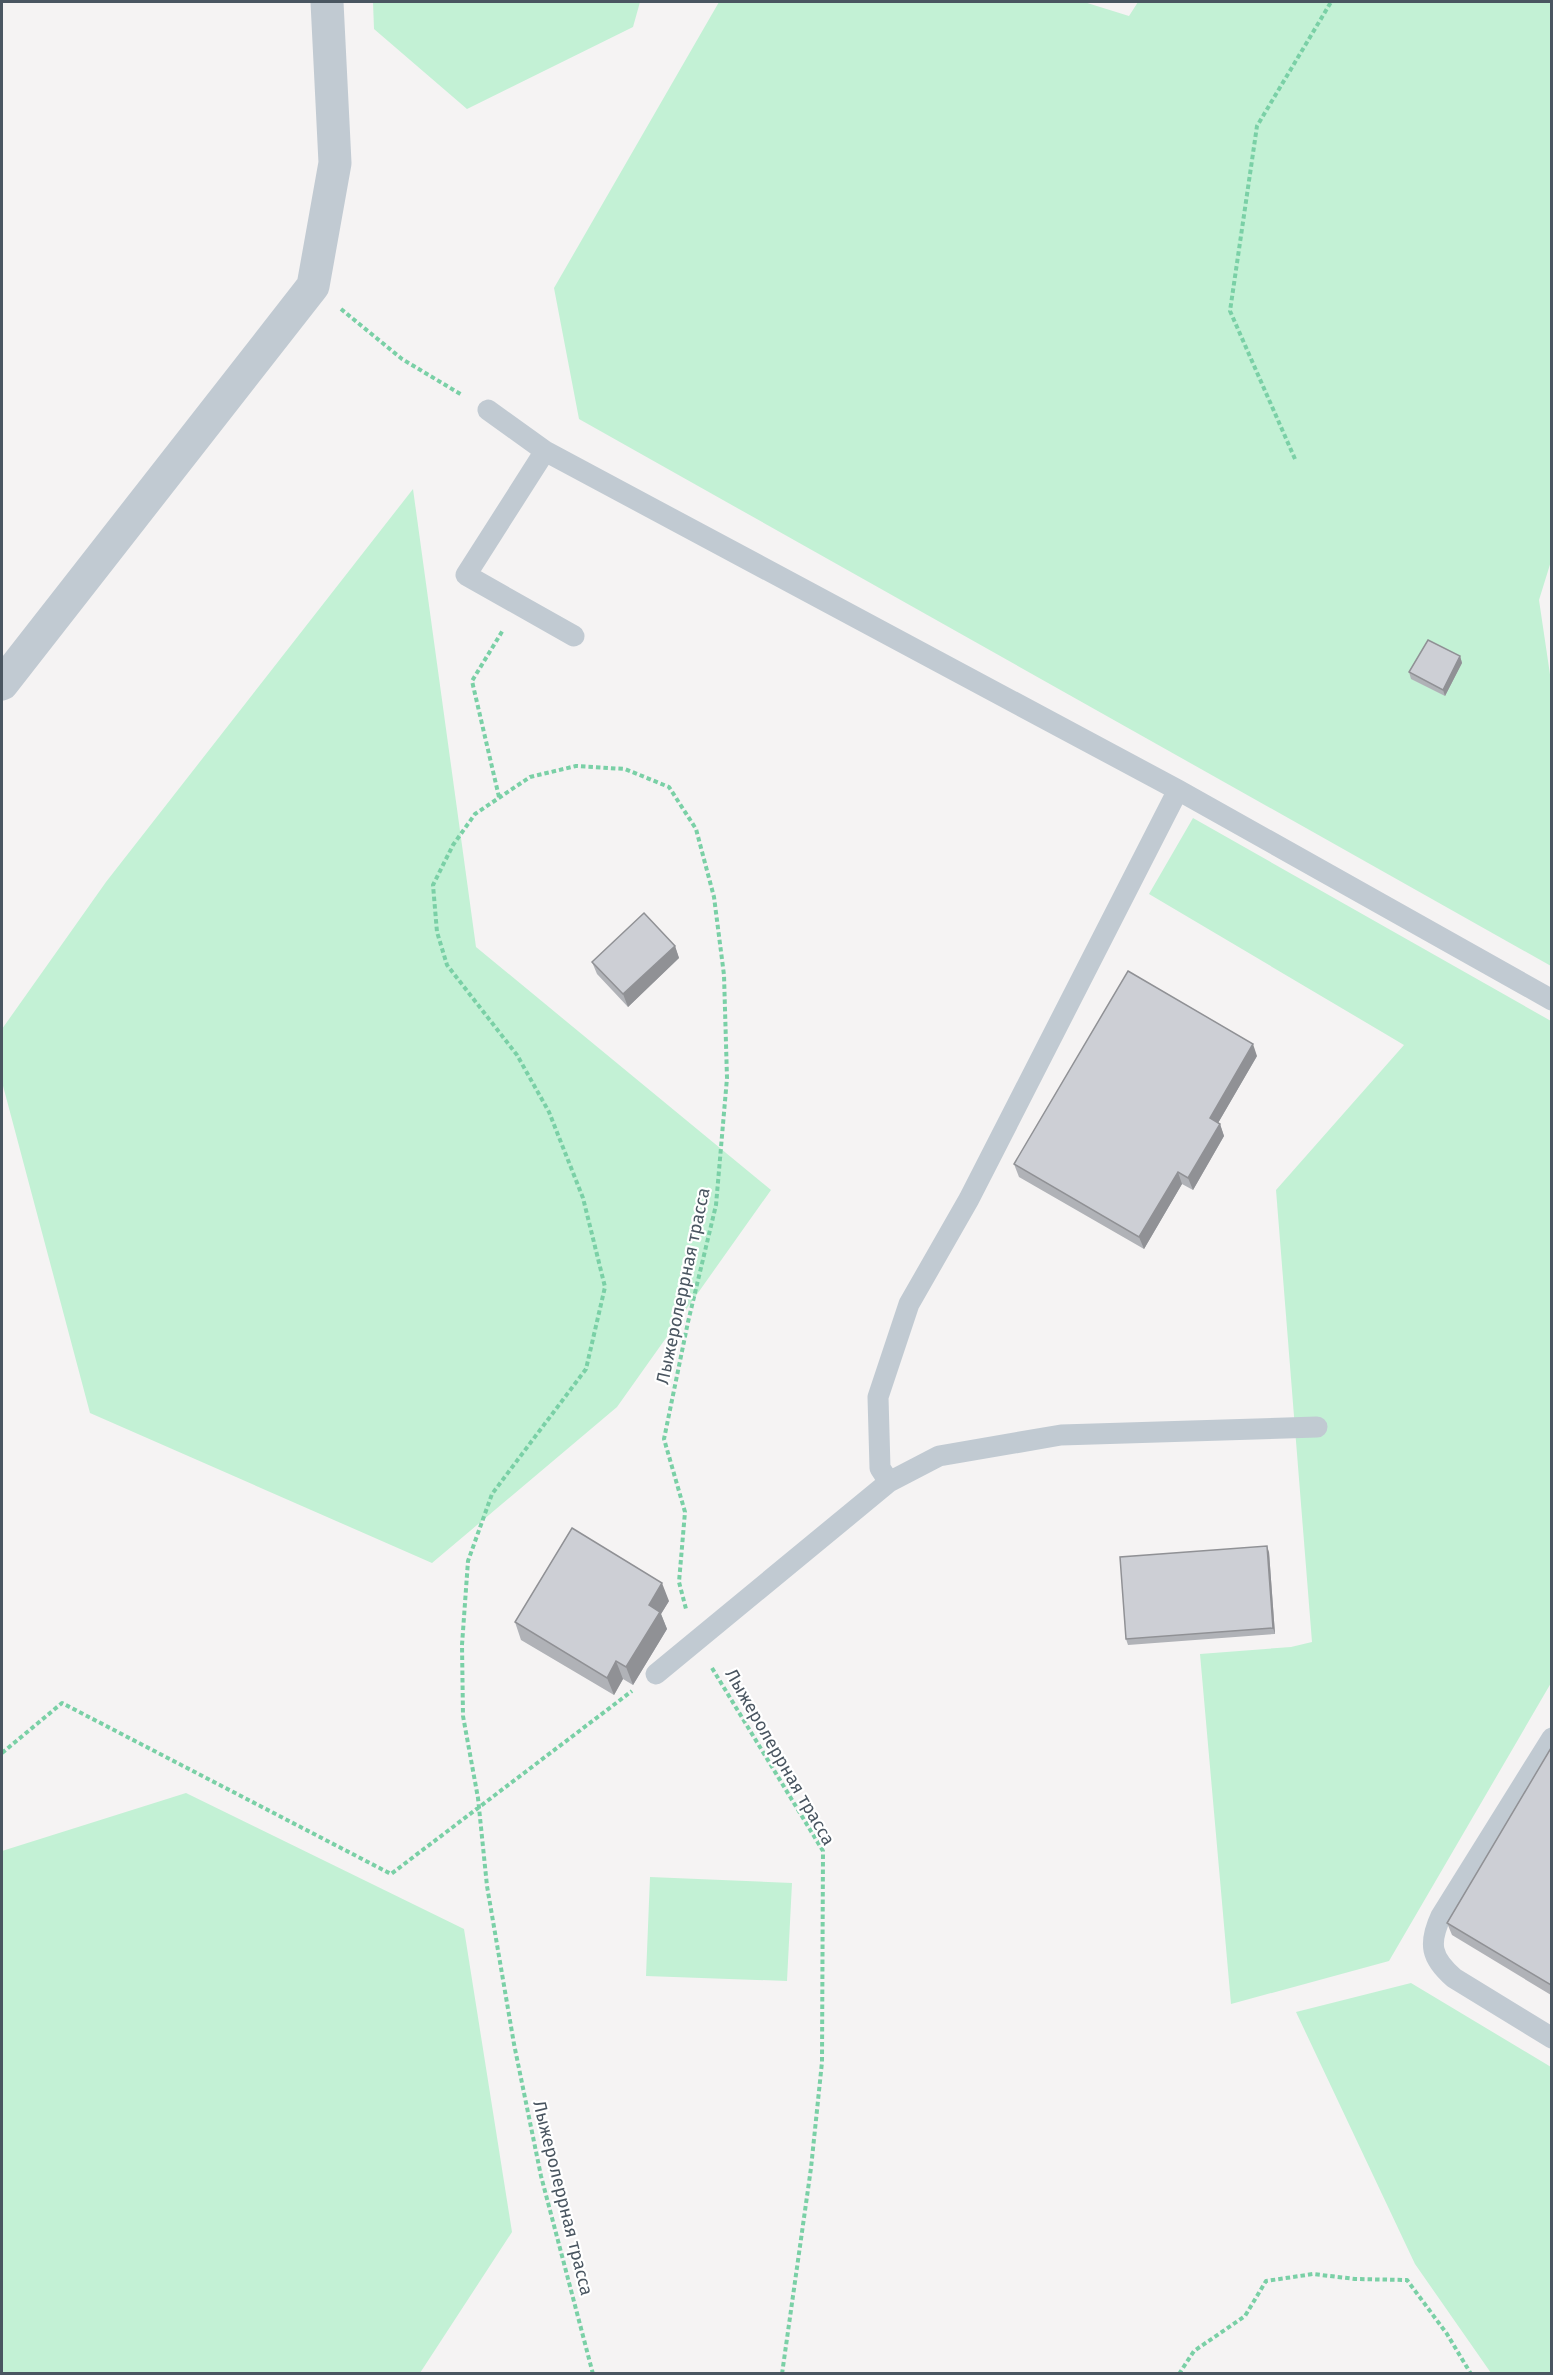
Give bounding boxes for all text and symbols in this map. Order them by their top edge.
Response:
street label: Лыжеролеррная трасса [651,1186,715,1386]
street label: Лыжеролеррная трасса [720,1665,840,1849]
street label: Лыжеролеррная трасса [528,2098,598,2298]

